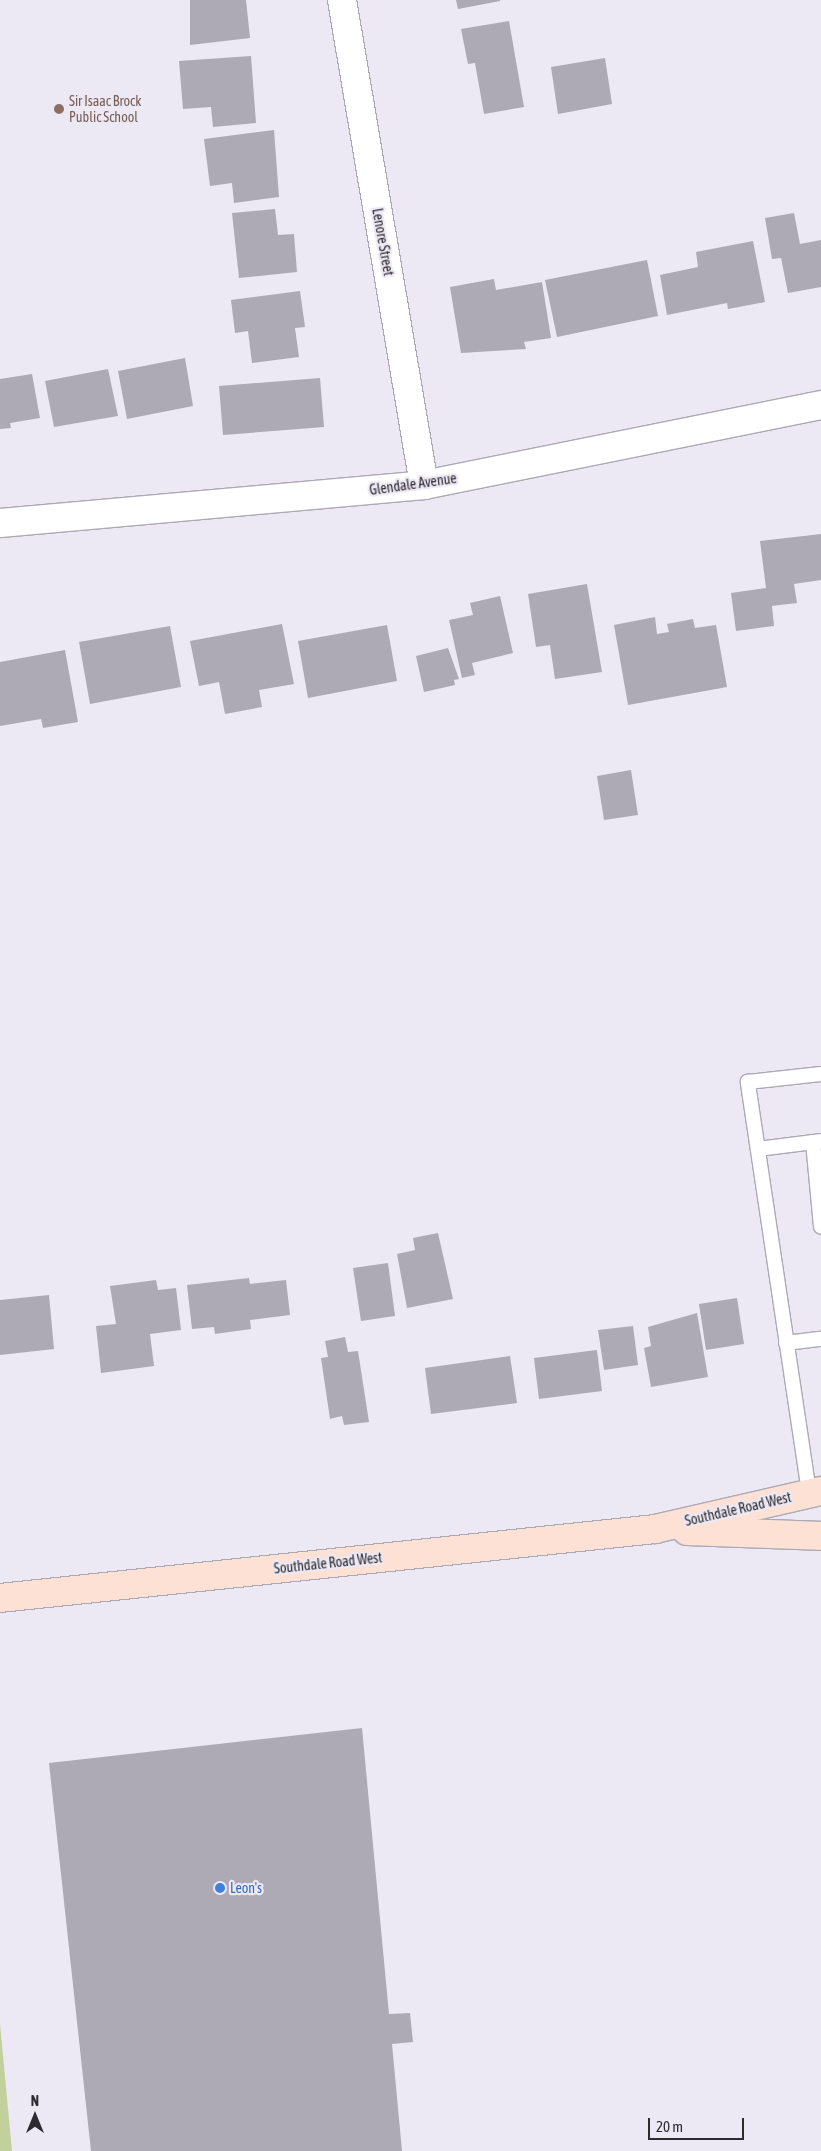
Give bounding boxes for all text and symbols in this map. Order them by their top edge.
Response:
place label: Sir Isaac Brock Public School [69,93,141,125]
marker: Sir Isaac Brock Public School [53,103,65,115]
street label: Lenore Street [369,207,397,277]
street label: Glendale Avenue [368,470,458,498]
street label: Southdale Road West [683,1489,793,1529]
street label: Southdale Road West [273,1549,383,1577]
place label: Leon's [230,1880,262,1896]
marker: Leon's [214,1882,226,1894]
north arrow [10,2091,60,2141]
text: N [31,2093,39,2109]
scale bar [651,2108,747,2140]
text: 20 m [656,2118,683,2135]

